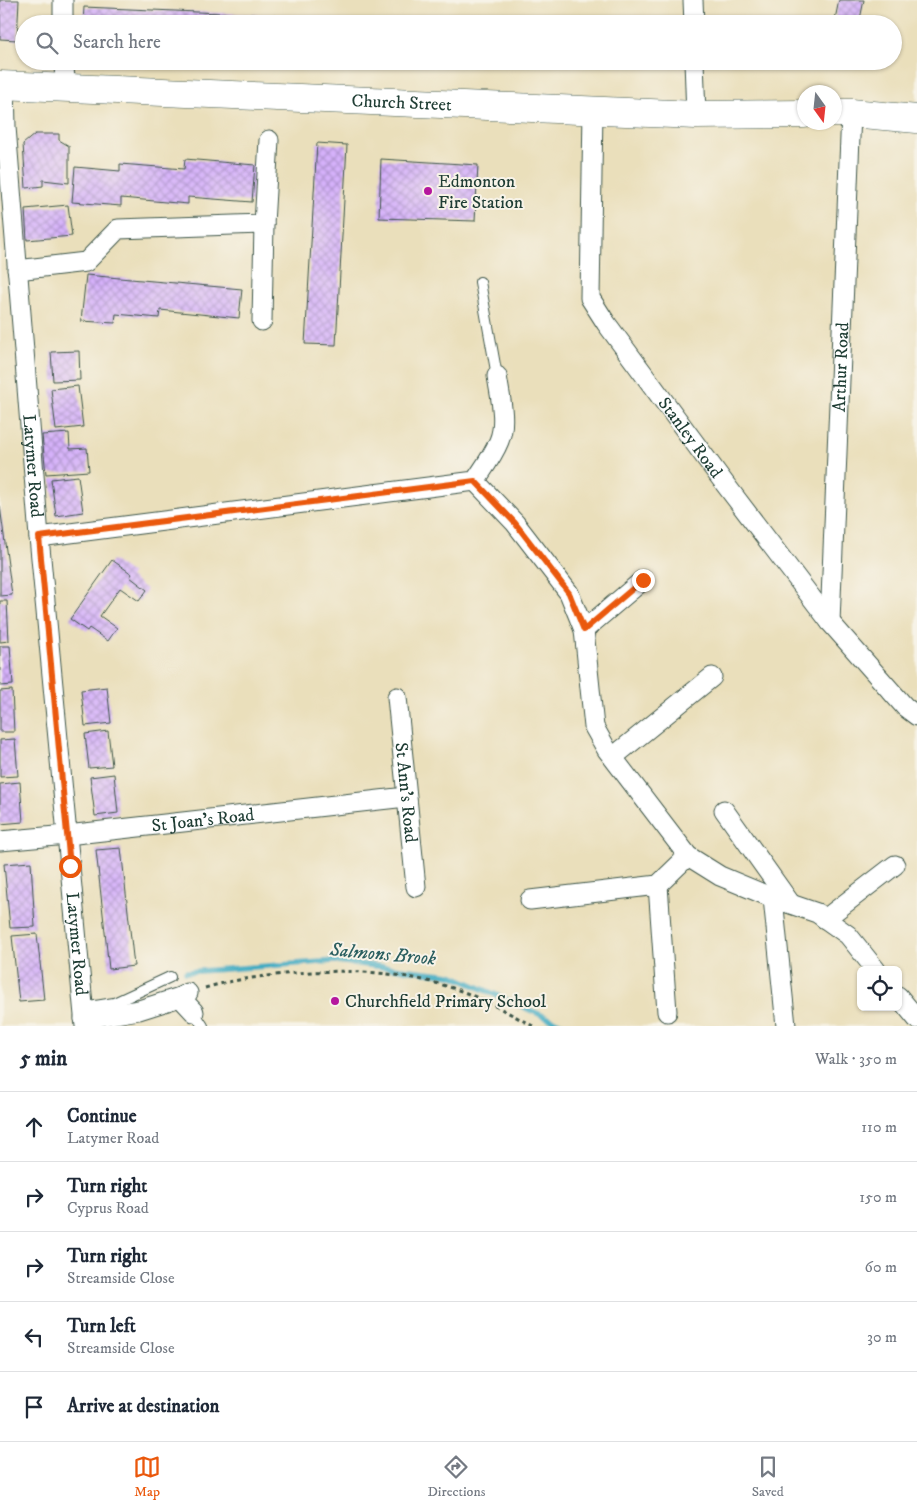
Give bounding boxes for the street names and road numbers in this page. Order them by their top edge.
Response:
street label: Church Street [351,90,452,116]
street label: Arthur Road [829,322,854,413]
street label: Stanley Road [653,393,727,483]
street label: Latymer Road [17,413,47,519]
street label: St Ann's Road [390,741,422,844]
street label: St Joan's Road [151,804,255,837]
street label: Latymer Road [60,891,92,997]

